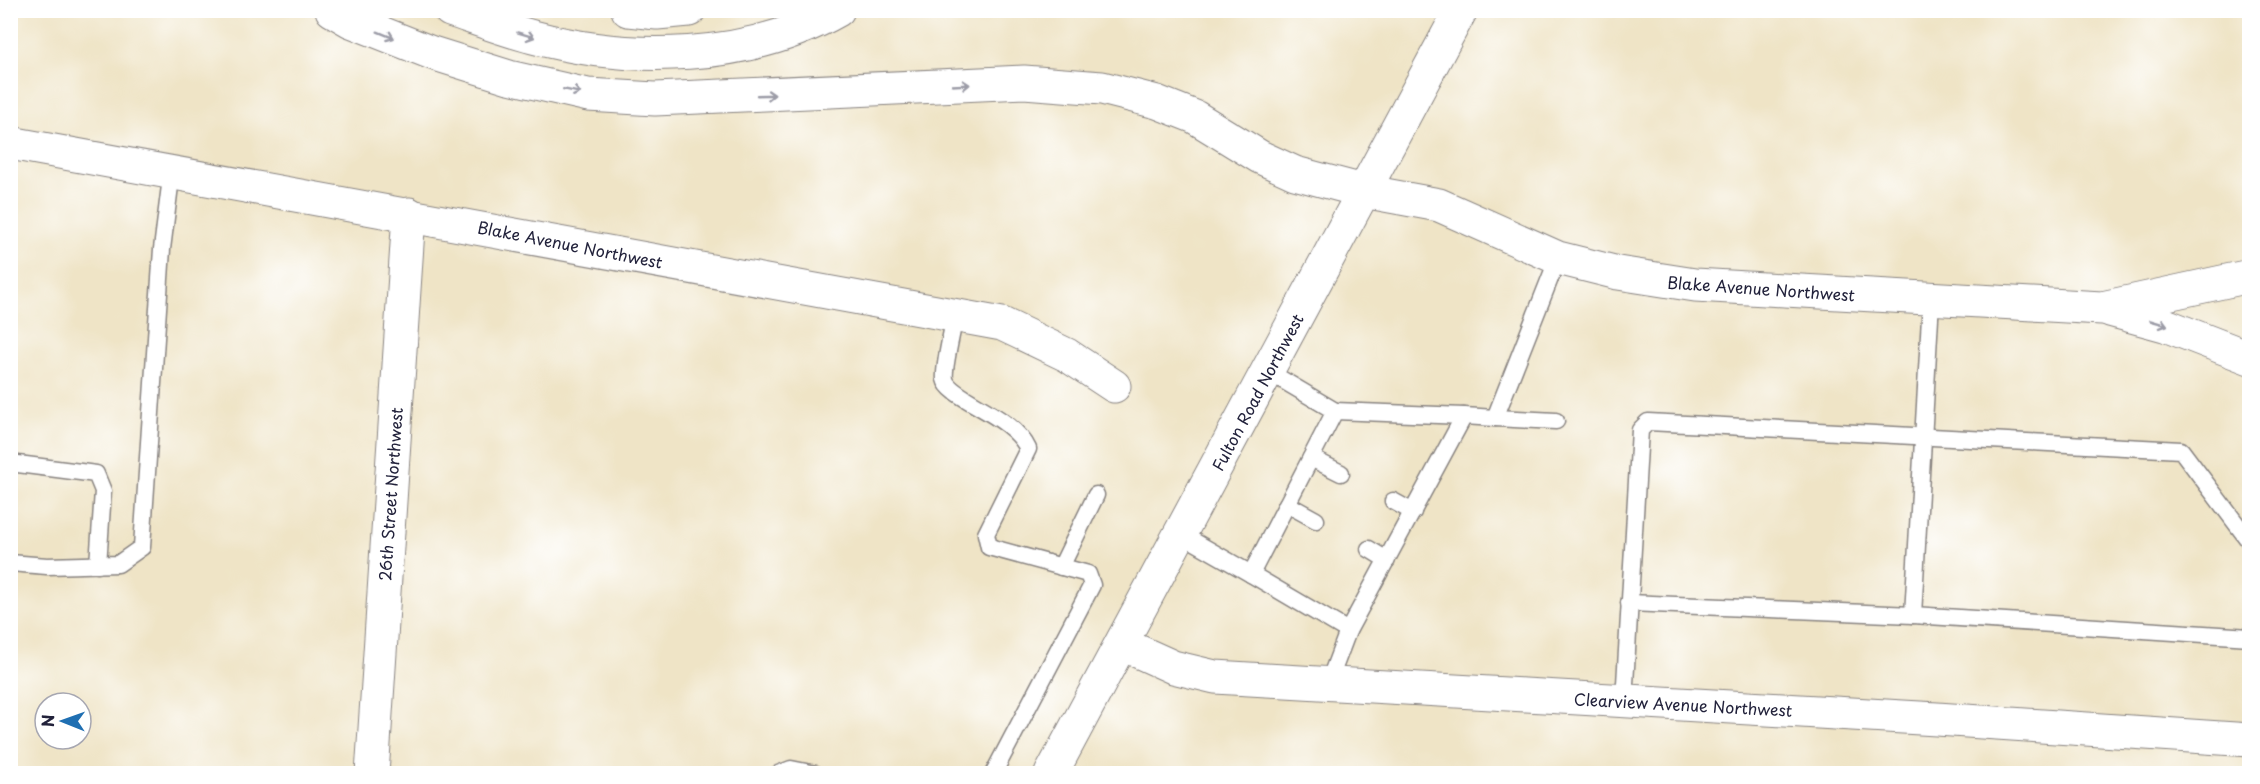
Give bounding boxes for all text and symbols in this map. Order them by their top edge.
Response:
one-way arrow [376,30,394,41]
one-way arrow [516,30,535,41]
one-way arrow [950,79,970,90]
one-way arrow [561,86,581,97]
one-way arrow [756,89,776,100]
street label: Blake Avenue Northwest [475,214,665,274]
street label: Blake Avenue Northwest [1666,269,1856,307]
street label: Fulton Road Northwest [1205,309,1309,475]
one-way arrow [2149,318,2168,329]
street label: 26th Street Northwest [372,406,408,582]
street label: Clearview Avenue Northwest [1573,686,1793,722]
north arrow [33,691,93,751]
text: N [35,714,59,727]

